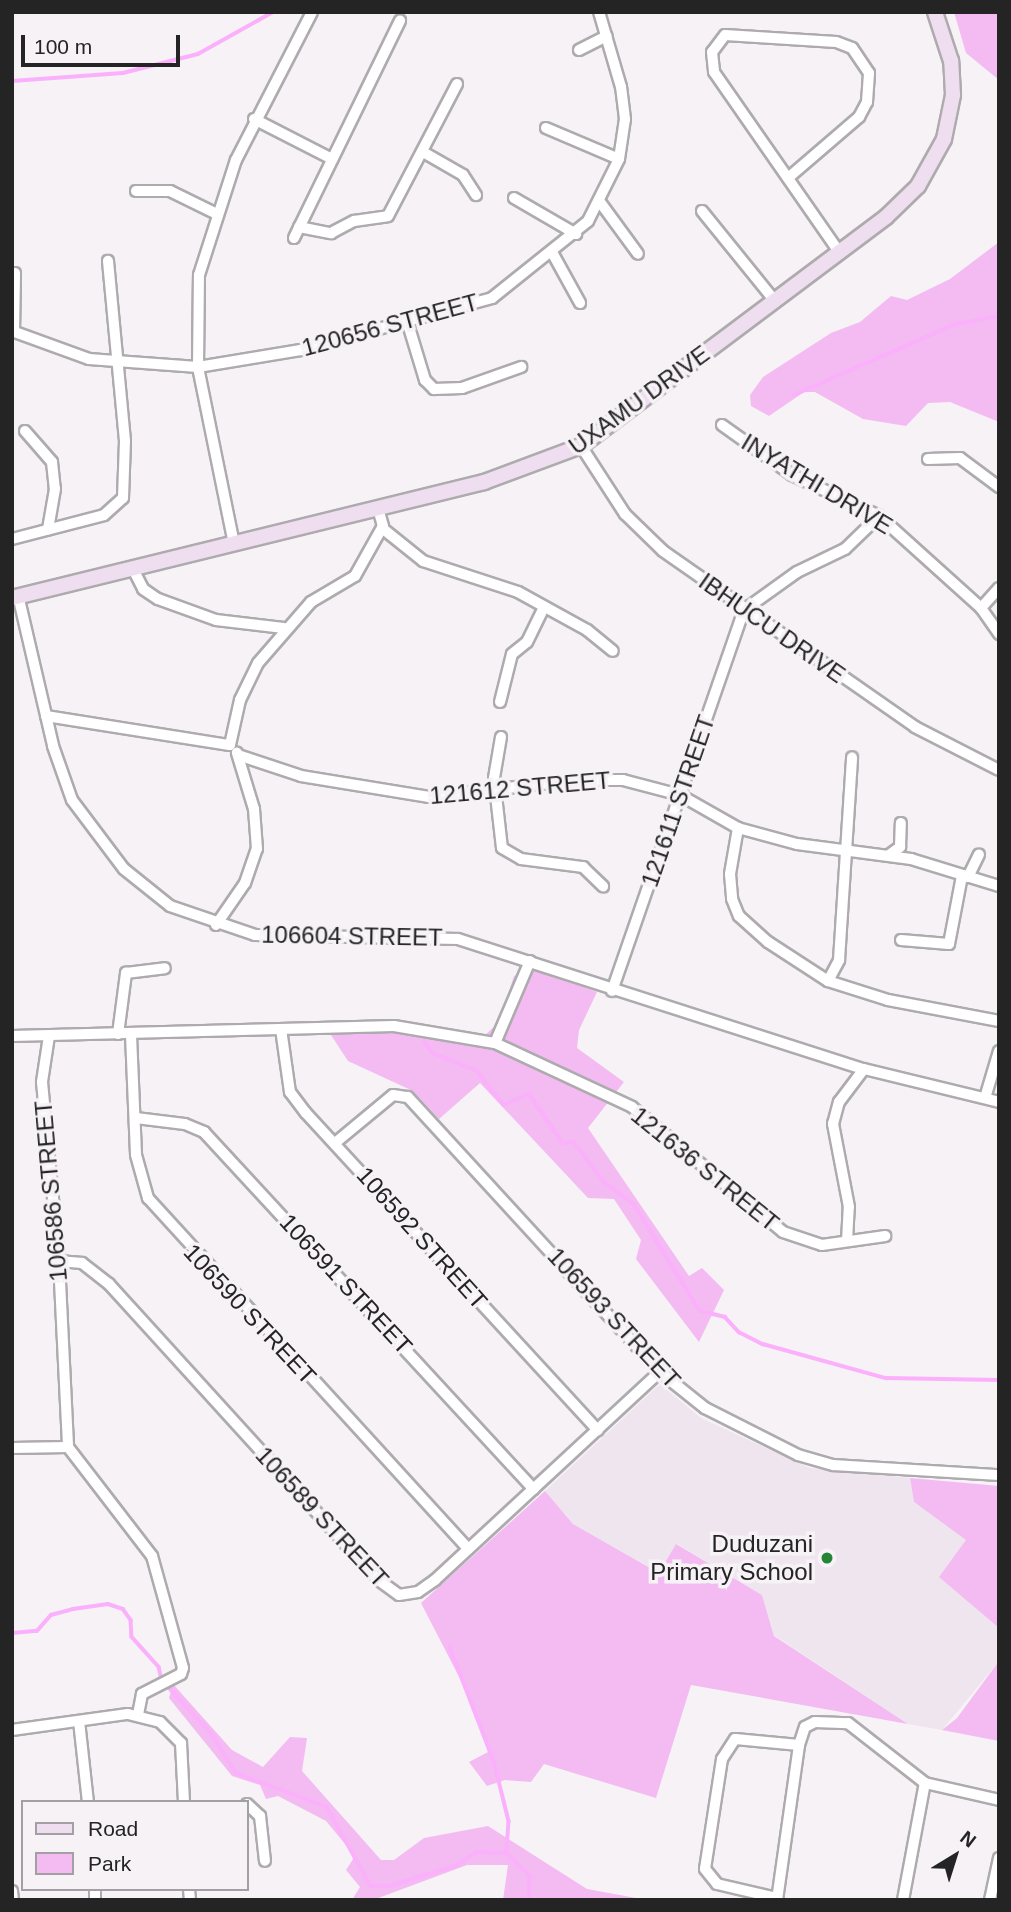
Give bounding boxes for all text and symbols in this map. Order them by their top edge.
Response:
scale bar [24,21,184,65]
text: 100 m [34,35,92,58]
street label: 120656 STREET [299,288,481,362]
street label: UXAMU DRIVE [563,339,715,461]
street label: INYATHI DRIVE [736,428,898,540]
street label: IBHUCU DRIVE [693,567,851,689]
street label: 121611 STREET [635,711,721,891]
street label: 121612 STREET [428,766,612,810]
street label: 106604 STREET [261,920,443,952]
street label: 106586 STREET [29,1099,73,1283]
street label: 121636 STREET [625,1101,785,1237]
street label: 106592 STREET [351,1161,493,1315]
street label: 106591 STREET [274,1208,418,1360]
street label: 106590 STREET [178,1238,322,1390]
street label: 106593 STREET [542,1242,686,1394]
street label: 106589 STREET [250,1441,394,1593]
place label: Duduzani Primary School [650,1530,813,1586]
marker: Duduzani Primary School [819,1550,835,1566]
legend [21,1800,248,1891]
text: Road [88,1817,138,1840]
north arrow [920,1821,990,1891]
text: N [956,1827,980,1852]
text: Park [88,1852,131,1875]

